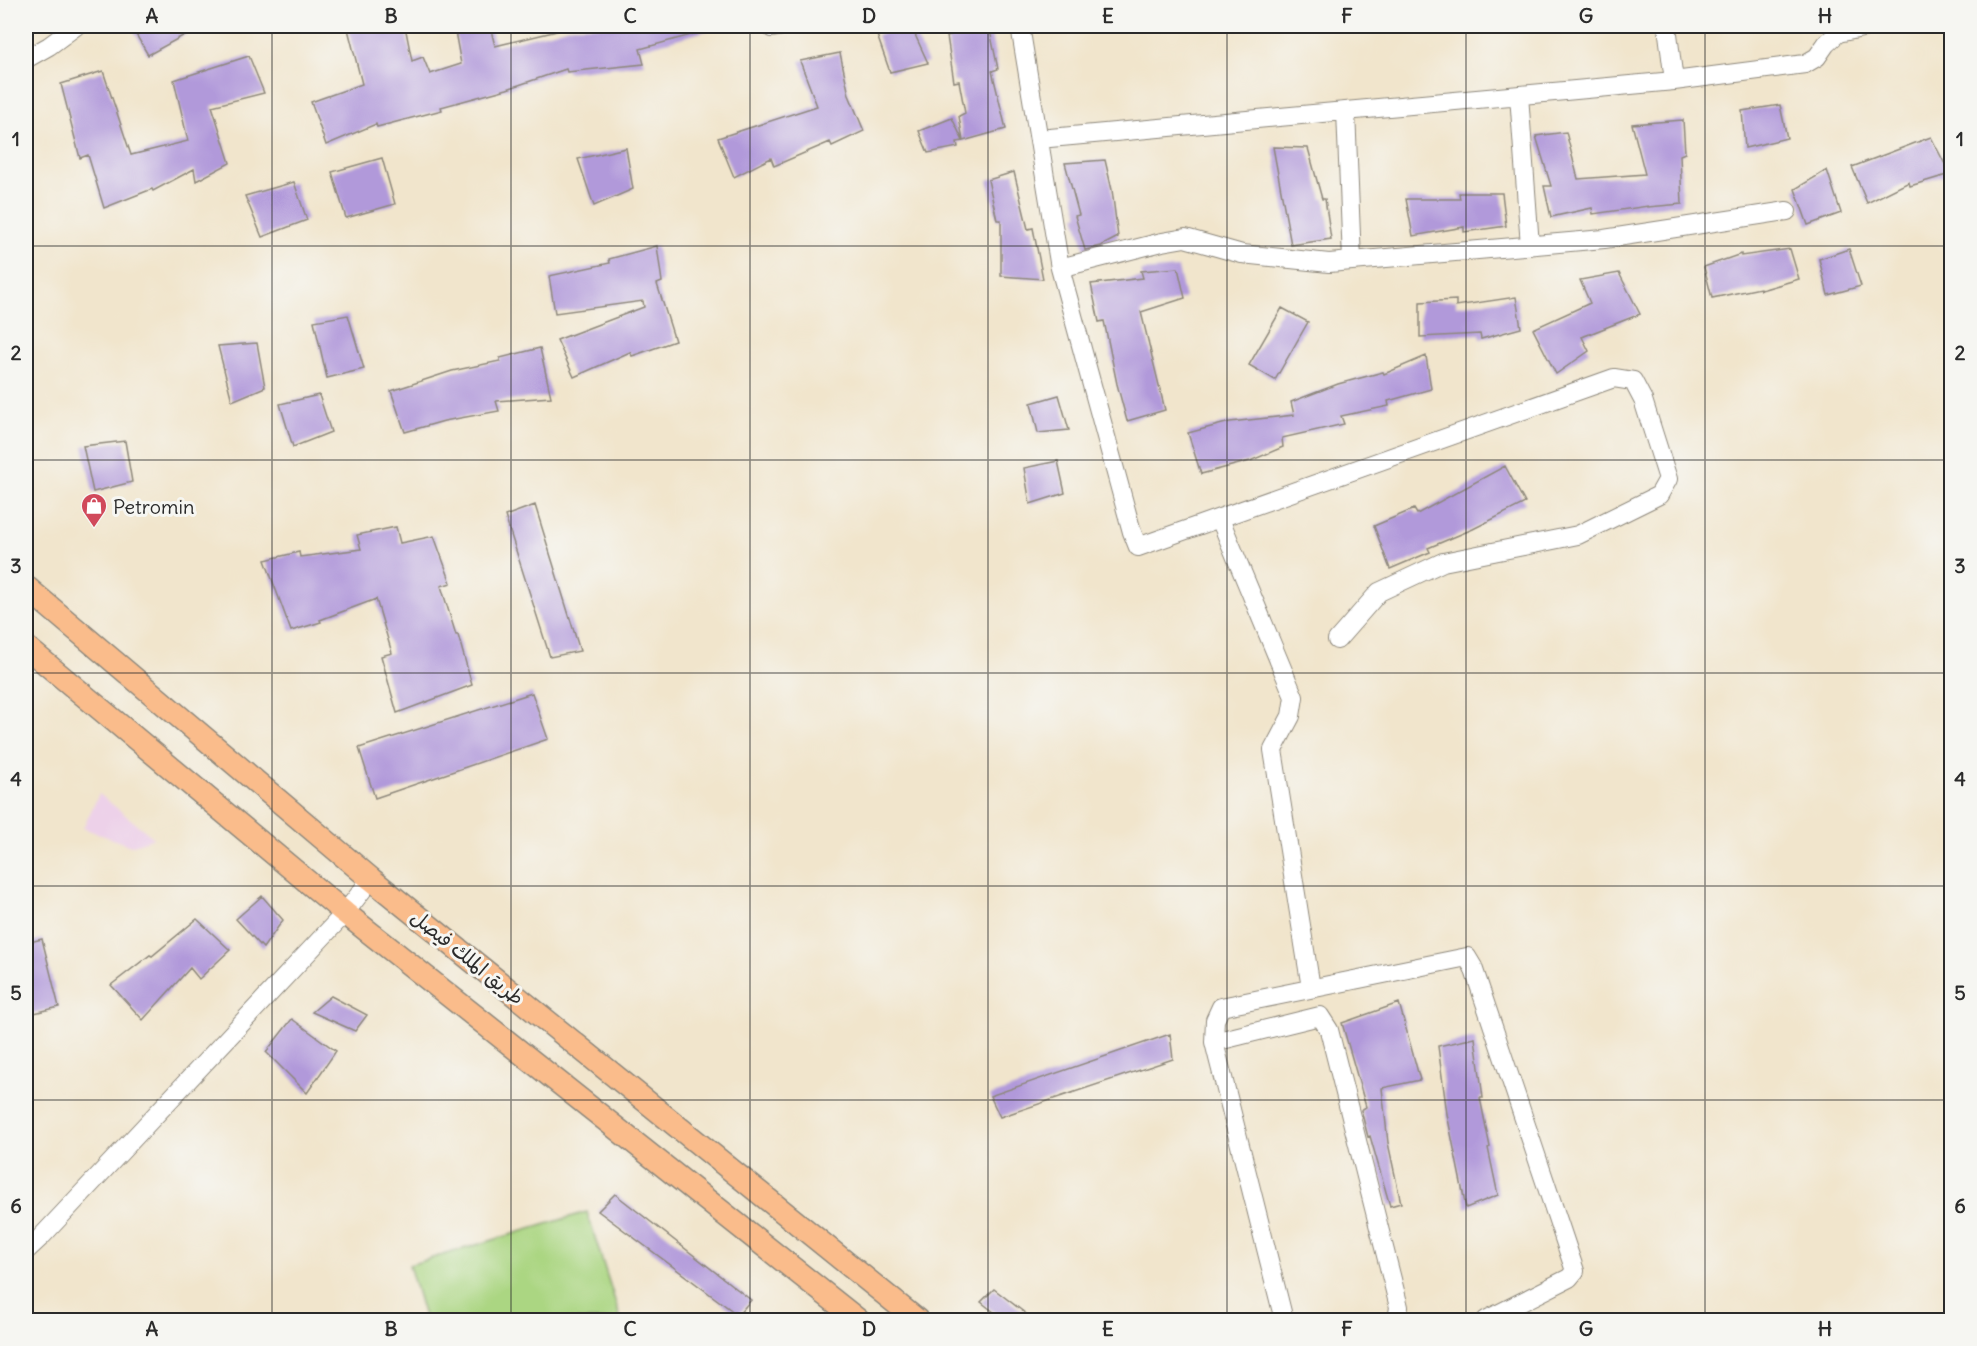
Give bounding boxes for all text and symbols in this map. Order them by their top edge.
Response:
text: A [146,3,159,28]
text: B [384,3,398,28]
text: C [623,3,637,28]
text: D [862,3,876,28]
text: E [1102,3,1114,28]
text: F [1341,3,1353,28]
text: G [1579,3,1593,28]
text: H [1818,3,1832,28]
text: 1 [12,126,20,151]
text: 1 [1956,126,1964,151]
text: 2 [11,340,22,365]
text: 2 [1955,340,1966,365]
shop icon: Petromin [79,491,109,529]
place label: Petromin [113,494,195,519]
text: 3 [10,553,22,578]
text: 3 [1954,553,1966,578]
text: 4 [10,766,22,791]
text: 4 [1954,766,1966,791]
street label: طريق الملك فيصل [406,904,530,1010]
text: 5 [10,980,22,1005]
text: 5 [1954,980,1966,1005]
text: 6 [10,1193,22,1218]
text: 6 [1954,1193,1966,1218]
text: A [146,1316,159,1341]
text: B [384,1316,398,1341]
text: C [623,1316,637,1341]
text: D [862,1316,876,1341]
text: E [1102,1316,1114,1341]
text: F [1341,1316,1353,1341]
text: G [1579,1316,1593,1341]
text: H [1818,1316,1832,1341]

